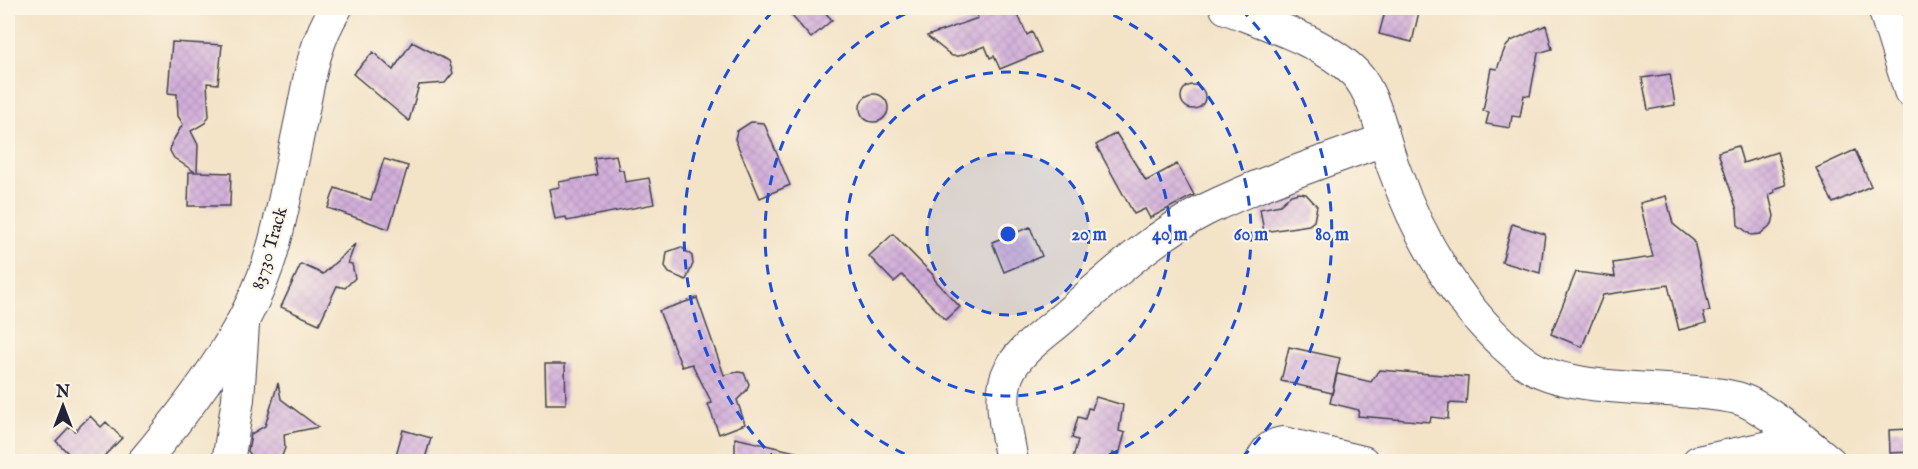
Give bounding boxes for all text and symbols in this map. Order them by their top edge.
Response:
street label: 83730 Track [247,204,294,293]
centre of rings [998,224,1018,244]
text: 20 m [1071,224,1107,247]
text: 40 m [1152,224,1188,247]
text: 60 m [1234,224,1268,247]
text: 80 m [1315,224,1349,247]
north arrow [33,376,93,436]
text: N [55,383,70,403]

